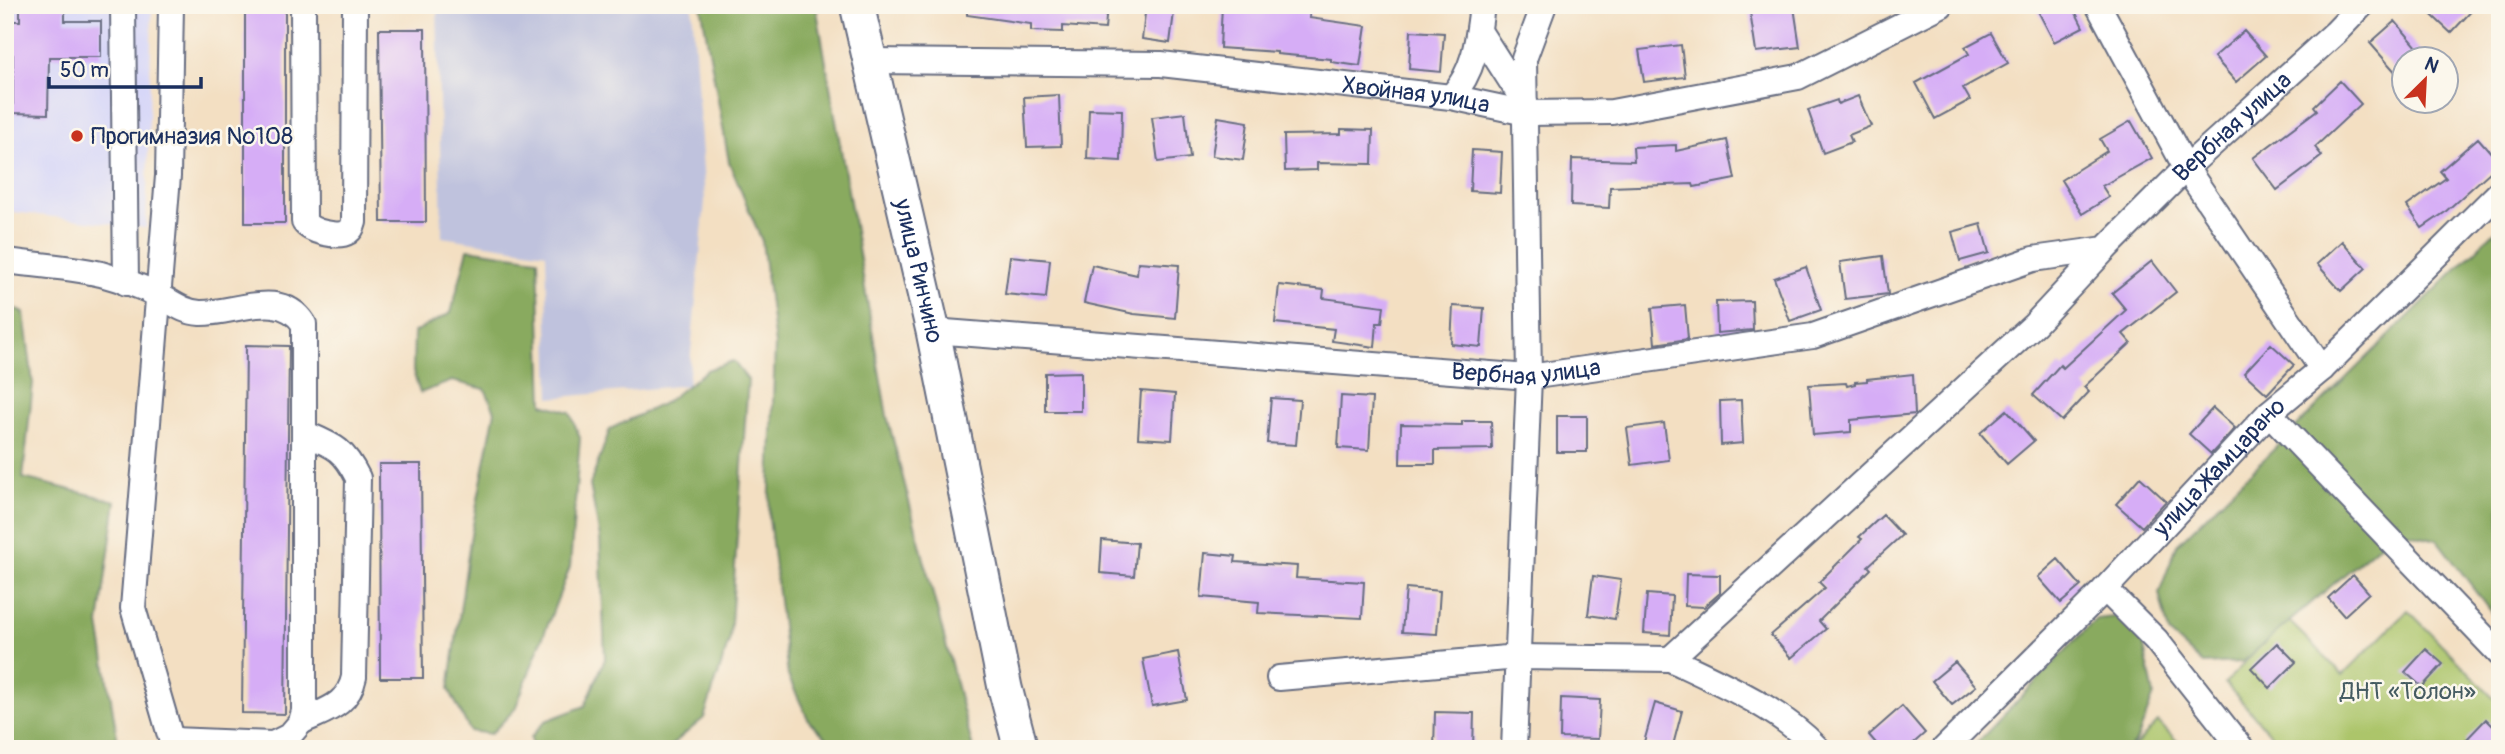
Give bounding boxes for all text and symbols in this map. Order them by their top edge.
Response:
scale bar [49,46,201,90]
north arrow [2390,46,2460,116]
text: N [2421,52,2442,79]
text: 50 m [60,57,109,84]
street label: Вербная улица [2167,65,2297,187]
street label: Хвойная улица [1341,70,1493,119]
place label: Прогимназия №108 [91,122,293,151]
marker: Прогимназия №108 [69,128,85,144]
street label: улица Ринчино [888,195,950,346]
street label: Вербная улица [1450,352,1603,392]
street label: улица Жамцарано [2146,391,2291,543]
park label: ДНТ «Толон» [2339,677,2476,706]

